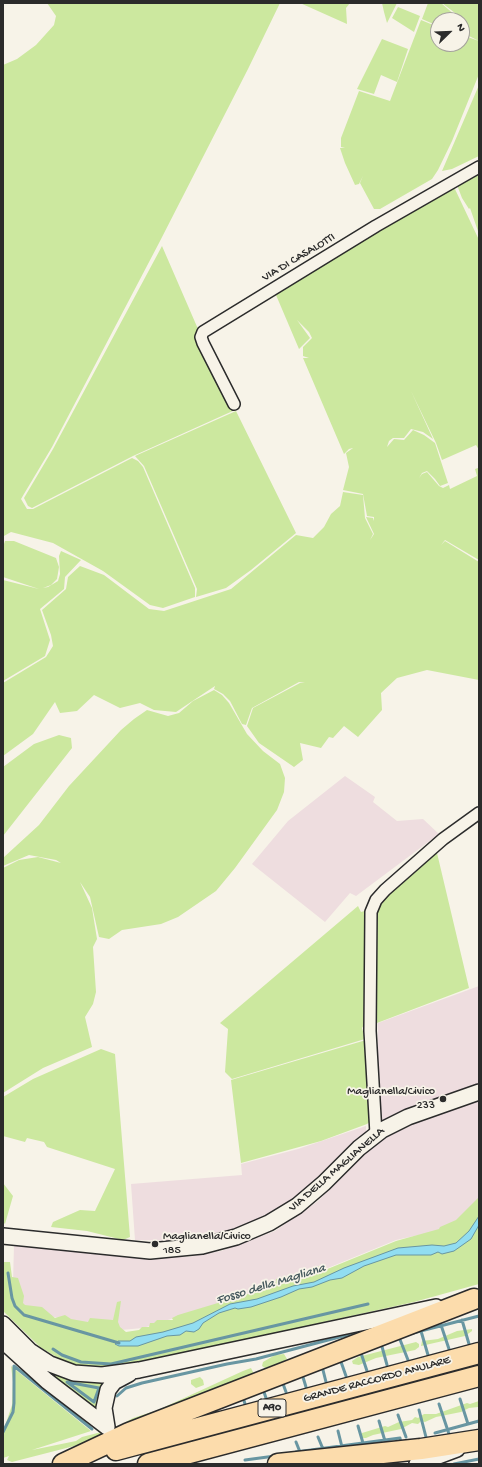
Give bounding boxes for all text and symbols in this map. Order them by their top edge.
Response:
north arrow [430,12,470,52]
text: N [453,22,467,33]
street label: VIA DI CASALOTTI [260,230,338,286]
place label: Maglianella/Civico 233 [347,1085,435,1113]
marker: Maglianella/Civico 233 [438,1094,448,1104]
street label: VIA DELLA MAGLIANELLA [286,1125,388,1215]
place label: Maglianella/Civico 185 [163,1230,251,1258]
marker: Maglianella/Civico 185 [150,1239,160,1249]
water label: Fosso della Magliana [215,1261,327,1309]
street label: GRANDE RACCORDO ANULARE [302,1353,452,1407]
road number: A90 [258,1399,286,1417]

